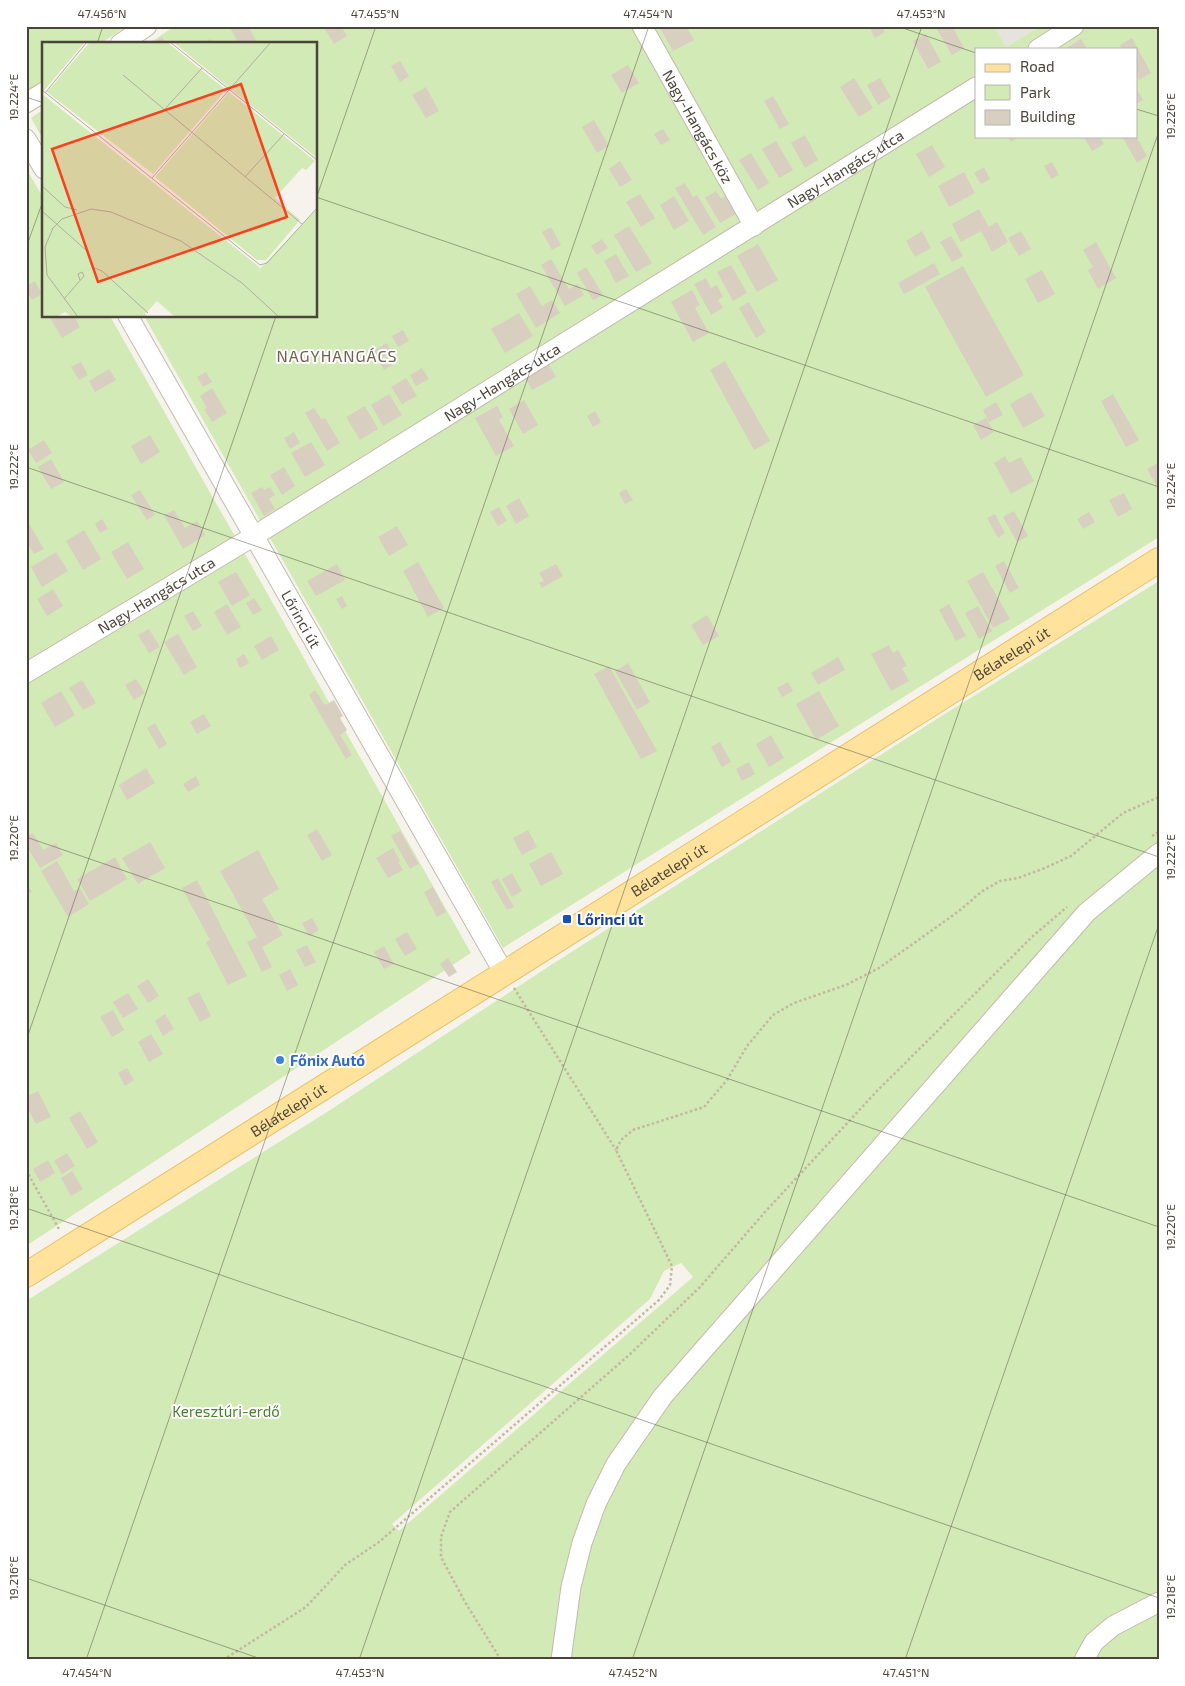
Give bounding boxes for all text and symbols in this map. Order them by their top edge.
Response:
text: 47.456°N [77,6,127,20]
text: 47.455°N [351,6,399,20]
text: 47.454°N [623,6,673,20]
text: 47.453°N [897,6,945,20]
inset map [42,42,318,318]
legend [975,48,1138,138]
text: Road [1020,57,1055,75]
street label: Nagy-Hangács köz [659,66,737,186]
text: 19.224°E [6,74,20,120]
text: Park [1020,83,1051,101]
text: 19.226°E [1163,93,1177,139]
text: Building [1020,107,1076,125]
street label: Nagy-Hangács utca [784,126,907,211]
street label: Nagy-Hangács utca [440,339,563,425]
district label: NAGYHANGÁCS [276,346,398,365]
text: 19.222°E [6,444,20,490]
text: 19.224°E [1163,463,1177,509]
street label: Nagy-Hangács utca [94,553,218,637]
street label: Lőrinci út [278,587,325,651]
street label: Bélatelepi út [970,622,1053,684]
text: 19.220°E [6,815,20,861]
text: 19.222°E [1163,834,1177,880]
street label: Bélatelepi út [627,839,710,900]
place label: Lőrinci út [577,910,644,928]
marker: Lőrinci út [561,913,573,925]
place label: Főnix Autó [290,1051,365,1069]
marker: Főnix Autó [274,1054,286,1066]
street label: Bélatelepi út [247,1079,330,1140]
text: 19.218°E [6,1186,20,1230]
text: 19.220°E [1163,1204,1177,1250]
park label: Keresztúri-erdő [172,1402,280,1420]
text: 19.216°E [6,1556,20,1600]
text: 19.218°E [1163,1575,1177,1619]
text: 47.454°N [62,1665,112,1679]
text: 47.453°N [336,1665,384,1679]
text: 47.452°N [609,1665,657,1679]
text: 47.451°N [882,1665,930,1679]

